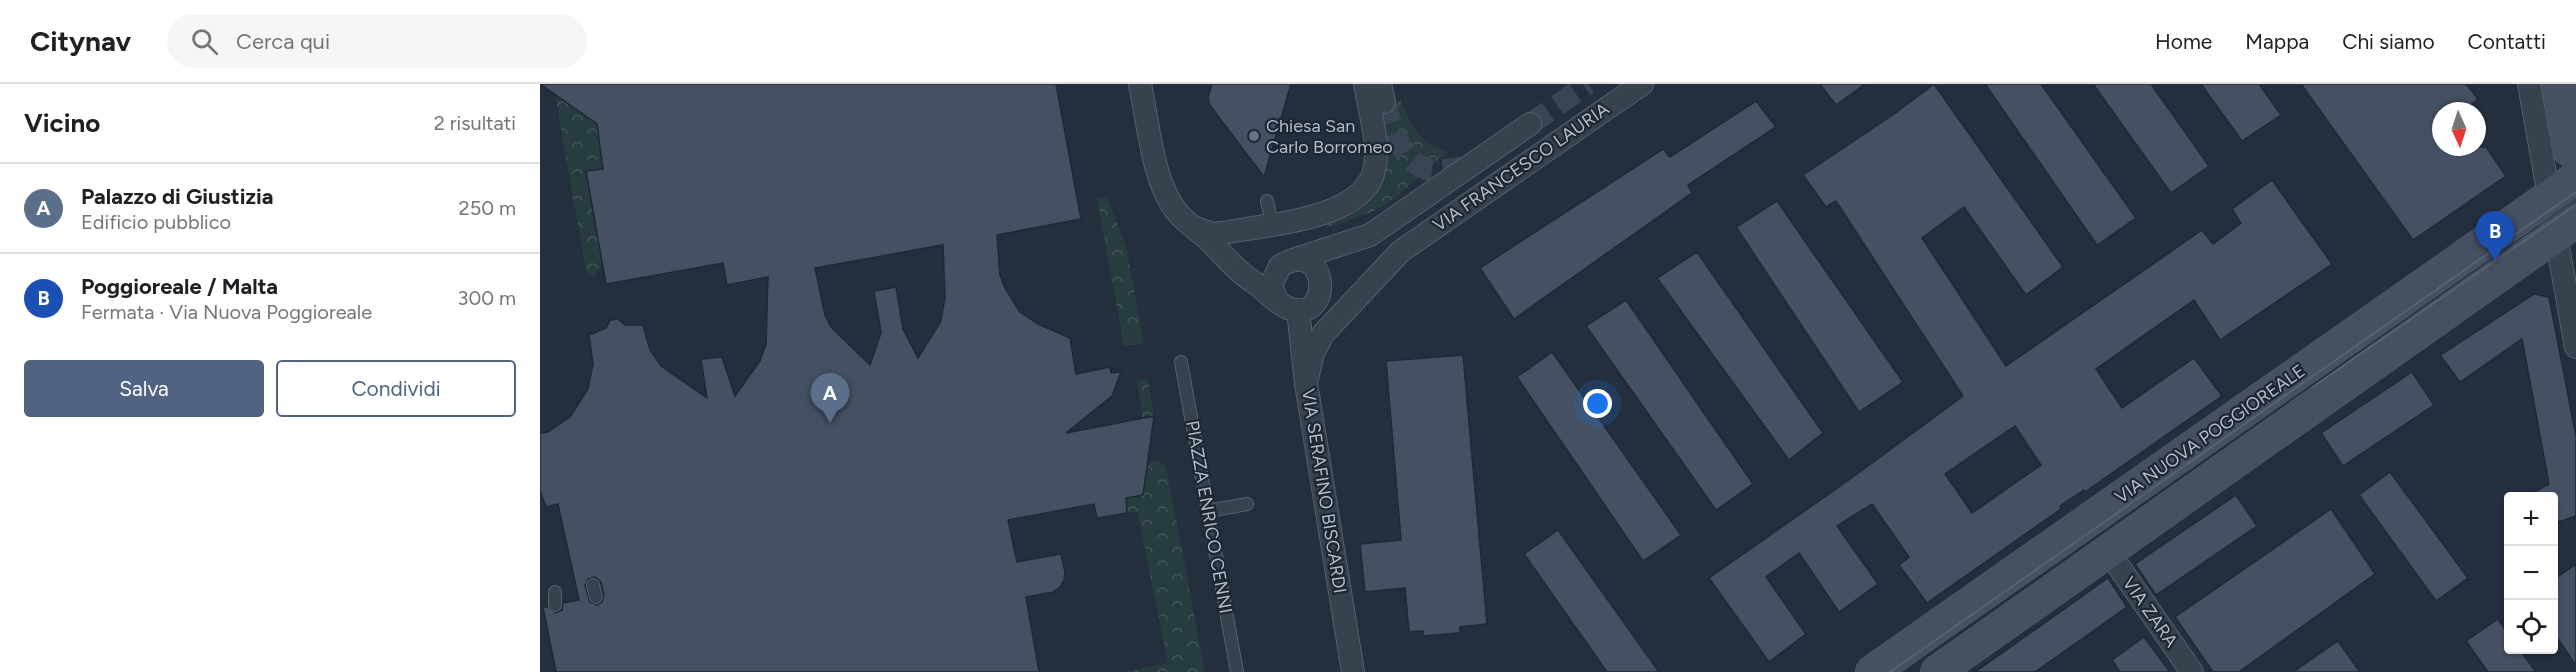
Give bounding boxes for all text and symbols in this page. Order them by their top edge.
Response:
search box [167,14,587,68]
text: Citynav [30,24,131,58]
icon: search [188,25,221,58]
text: Cerca qui [236,28,330,55]
text: Home [2155,29,2212,54]
text: Mappa [2245,29,2309,54]
text: Chi siamo [2342,29,2435,54]
text: Contatti [2468,29,2546,54]
street label: VIA FRANCESCO LAURIA [1429,98,1613,236]
north arrow [2432,102,2486,156]
text: Vicino [24,107,100,139]
text: 2 risultati [434,111,516,135]
place label: Chiesa San Carlo Borromeo [1266,115,1393,158]
marker: Chiesa San Carlo Borromeo [1247,129,1261,143]
text: Palazzo di Giustizia [81,183,273,210]
text: A [36,196,51,220]
text: 250 m [459,196,516,220]
text: Edificio pubblico [81,210,231,234]
pin: B [2476,212,2514,261]
text: Poggioreale / Malta [81,273,278,300]
text: B [37,286,50,310]
text: 300 m [458,286,516,310]
text: Fermata · Via Nuova Poggioreale [81,300,372,324]
button: Salva [24,360,264,417]
button: Condividi [276,360,516,417]
street label: VIA NUOVA POGGIOREALE [2111,360,2309,508]
pin: A [810,374,850,423]
street label: VIA SERAFINO BISCARDI [1297,387,1351,595]
your location [1583,389,1612,418]
street label: PIAZZA ENRICO CENNI [1181,419,1237,615]
map controls [2504,492,2558,654]
button: + [2504,492,2558,546]
button: − [2504,546,2558,600]
street label: VIA ZARA [2118,572,2182,652]
button: locate [2504,600,2558,654]

